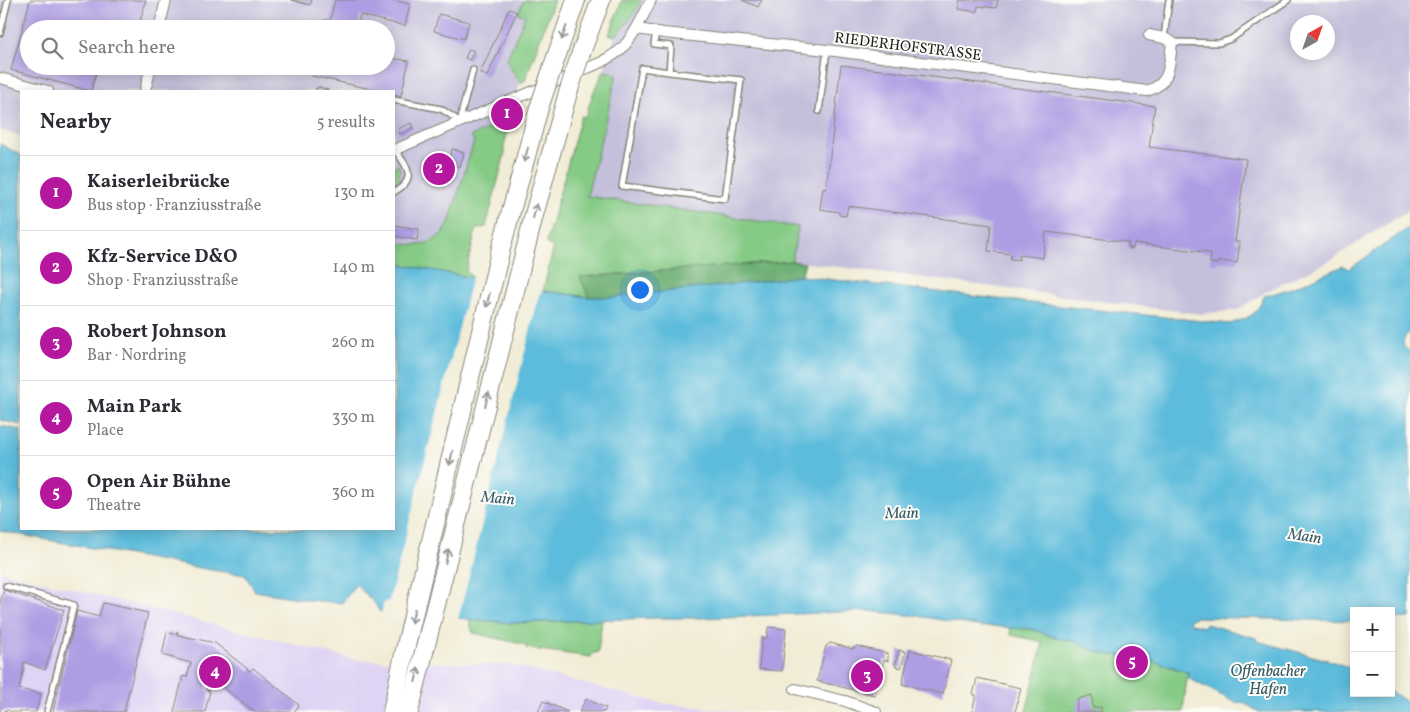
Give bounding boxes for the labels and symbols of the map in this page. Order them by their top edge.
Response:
north arrow [1290,15,1335,60]
one-way arrow [559,24,568,40]
street label: RIEDERHOFSTRASSE [833,28,983,67]
pin: 1 [491,95,523,133]
one-way arrow [521,147,531,163]
pin: 2 [423,150,455,188]
one-way arrow [531,203,540,219]
your location [627,277,653,303]
one-way arrow [483,291,492,307]
one-way arrow [483,391,493,407]
one-way arrow [446,449,455,465]
water label: Main [479,486,516,511]
water label: Main [884,503,919,525]
water label: Main [1286,524,1323,550]
one-way arrow [443,548,452,564]
one-way arrow [408,607,417,623]
pin: 5 [1116,643,1148,681]
pin: 4 [199,653,231,691]
pin: 3 [851,657,883,695]
water label: Offenbacher Hafen [1230,661,1307,701]
one-way arrow [413,667,422,683]

